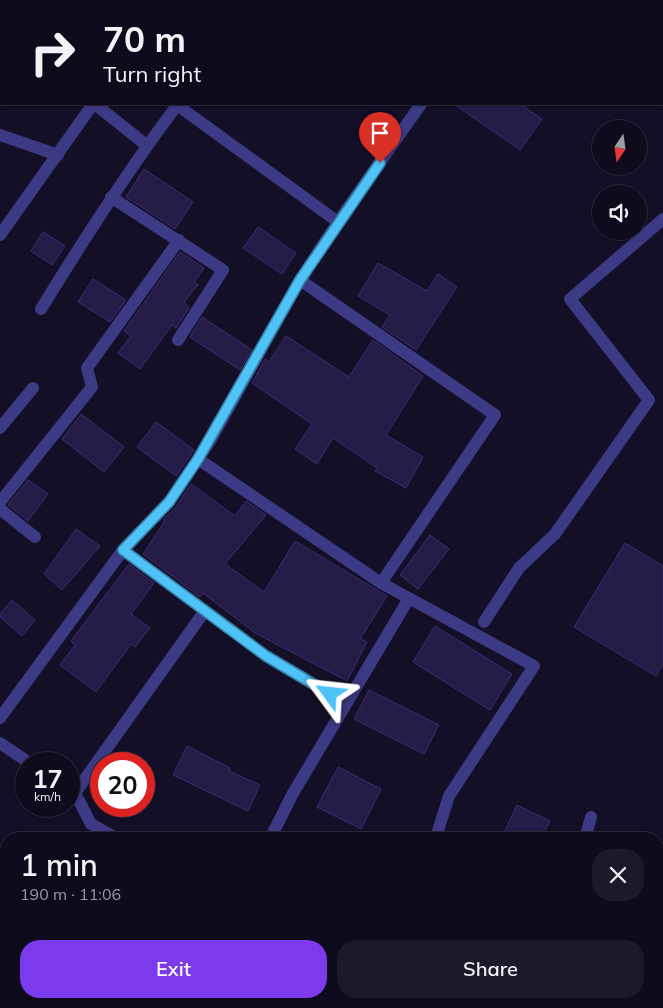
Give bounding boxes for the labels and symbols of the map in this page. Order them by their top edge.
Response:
pin [359,112,401,163]
north arrow [592,120,648,175]
position arrow [303,667,355,719]
speed limit sign: 20 [90,752,155,817]

